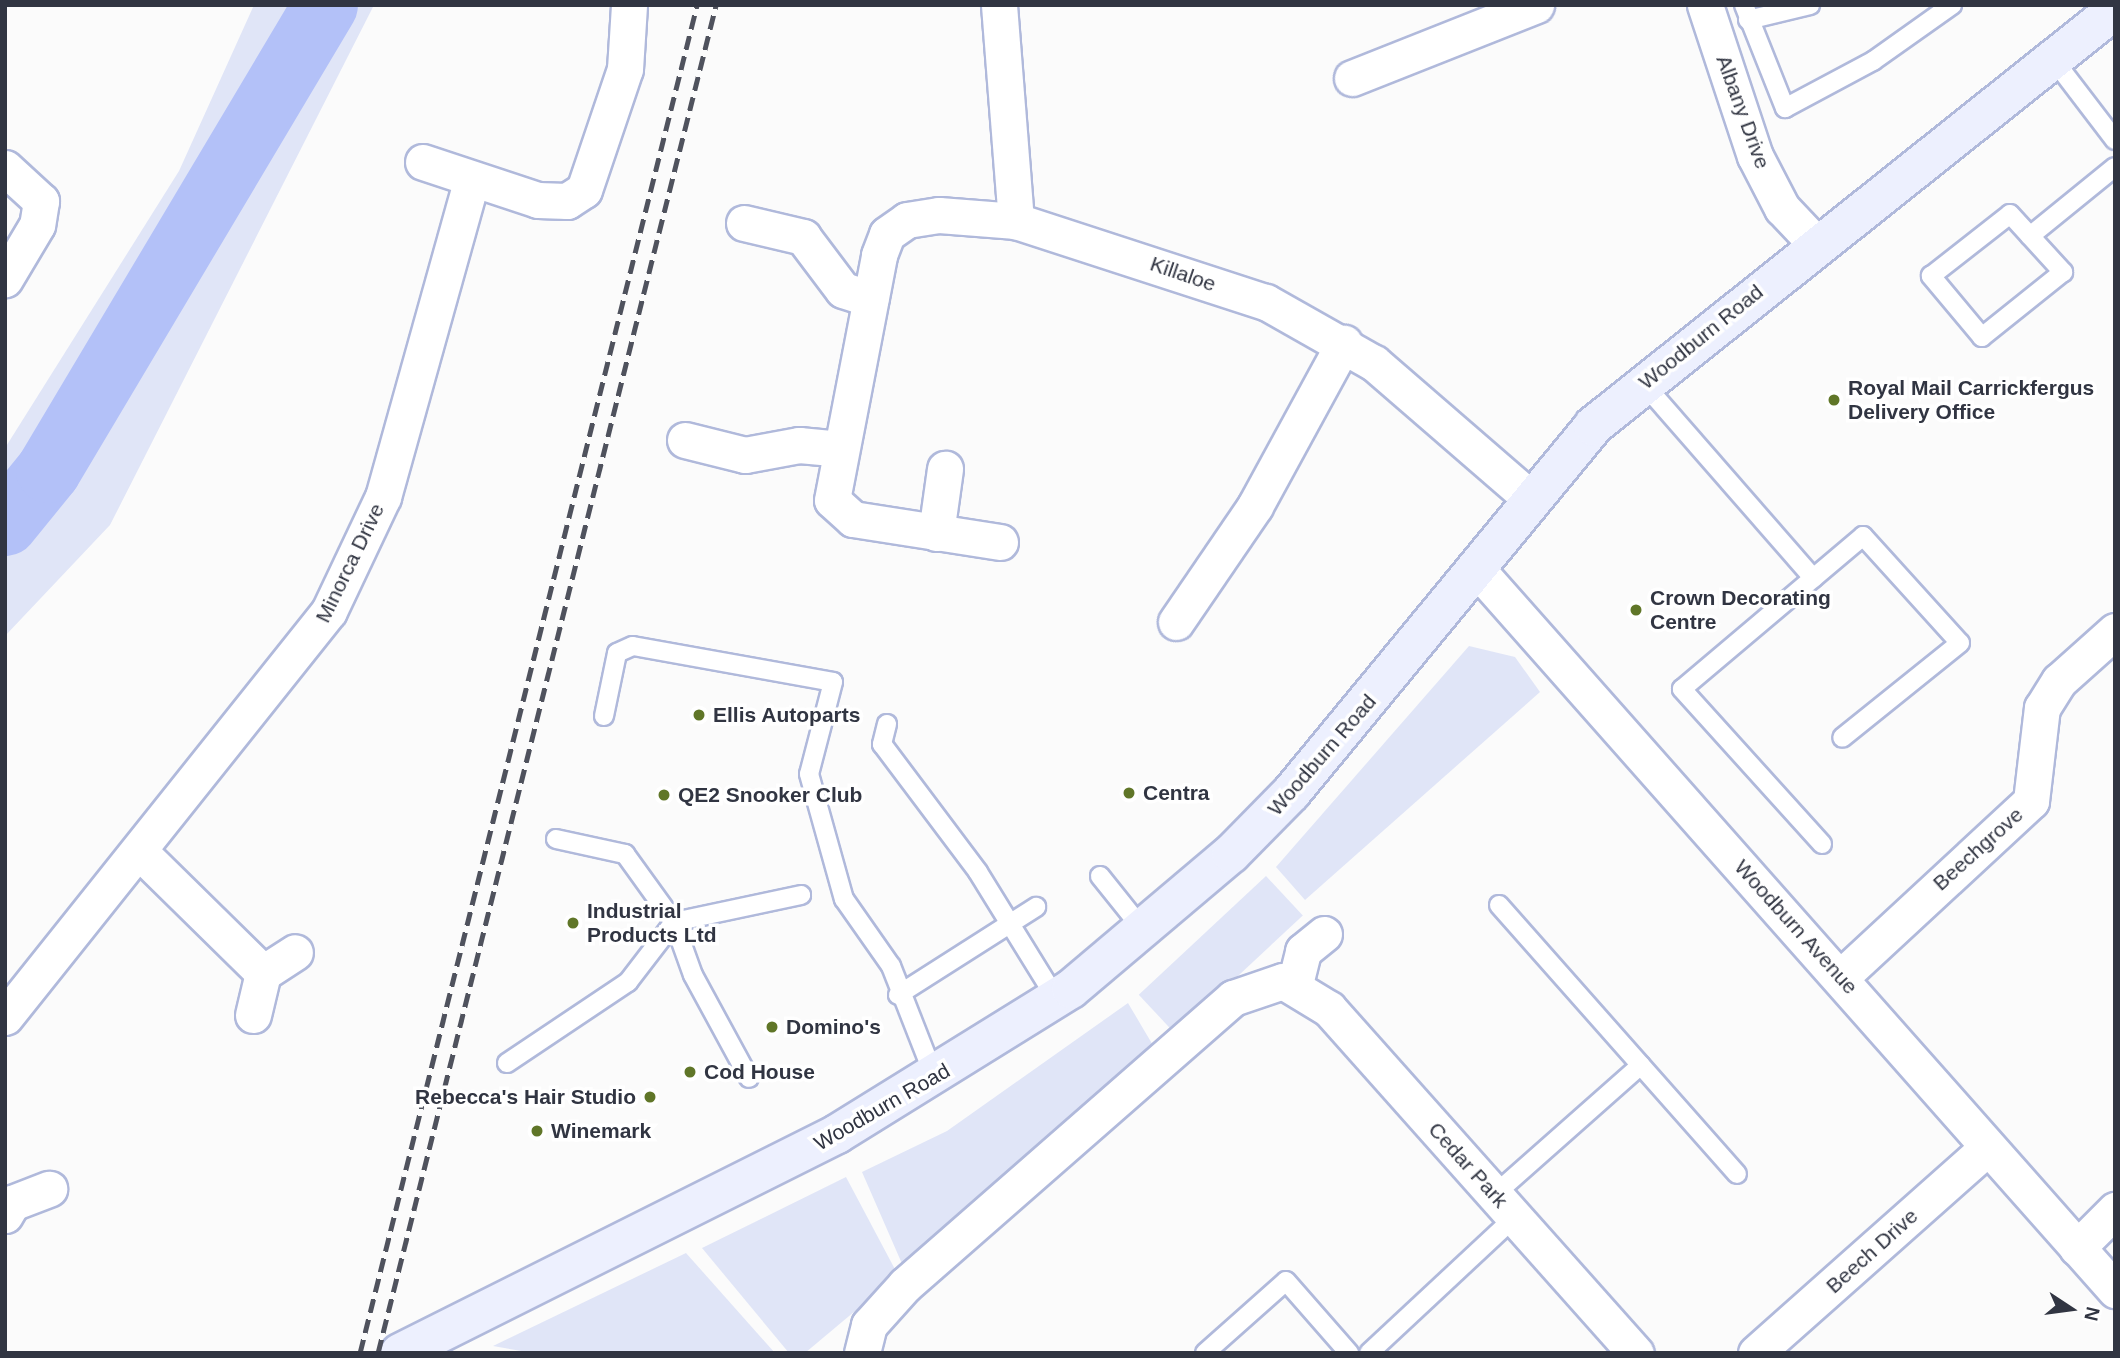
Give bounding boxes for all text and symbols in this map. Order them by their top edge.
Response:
street label: Albany Drive [1711,52,1775,172]
street label: Killaloe [1147,251,1219,297]
street label: Woodburn Road [1634,279,1768,395]
place label: Royal Mail Carrickfergus Delivery Office [1848,375,2094,425]
marker: Royal Mail Carrickfergus Delivery Office [1826,392,1842,408]
street label: Minorca Drive [310,499,390,627]
place label: Crown Decorating Centre [1650,585,1831,635]
marker: Crown Decorating Centre [1628,602,1644,618]
street label: Woodburn Road [1262,689,1382,821]
place label: Ellis Autoparts [713,702,861,728]
marker: Ellis Autoparts [691,707,707,723]
place label: Centra [1143,780,1210,806]
place label: QE2 Snooker Club [678,782,862,808]
marker: Centra [1121,785,1137,801]
marker: QE2 Snooker Club [656,787,672,803]
street label: Beechgrove [1928,802,2028,896]
street label: Woodburn Avenue [1729,854,1863,1000]
place label: Industrial Products Ltd [587,898,716,948]
marker: Industrial Products Ltd [565,915,581,931]
place label: Domino's [786,1014,881,1040]
marker: Domino's [764,1019,780,1035]
street label: Woodburn Road [810,1058,954,1156]
place label: Cod House [704,1059,815,1085]
marker: Cod House [682,1064,698,1080]
place label: Rebecca's Hair Studio [415,1084,636,1110]
marker: Rebecca's Hair Studio [642,1089,658,1105]
street label: Cedar Park [1423,1117,1513,1213]
place label: Winemark [551,1118,651,1144]
marker: Winemark [529,1123,545,1139]
street label: Beech Drive [1821,1203,1923,1299]
north arrow [2036,1274,2106,1344]
text: N [2080,1305,2104,1323]

